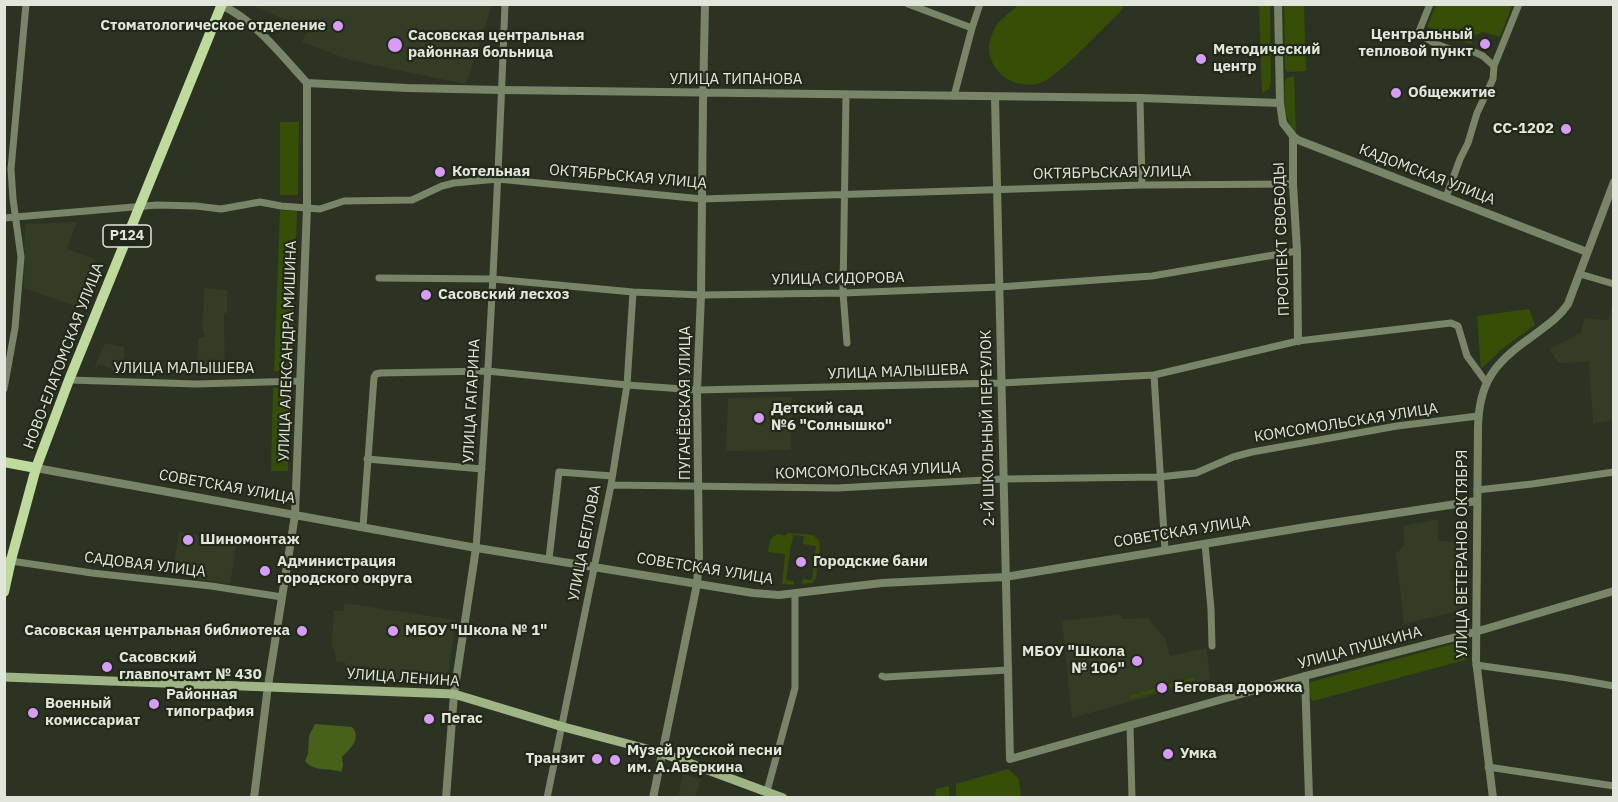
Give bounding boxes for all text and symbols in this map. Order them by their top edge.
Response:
place label: Стоматологическое отделение [100,17,326,35]
marker: Стоматологическое отделение [331,19,345,33]
place label: Центральный тепловой пункт [1358,26,1473,61]
place label: Сасовская центральная районная больница [408,27,584,62]
marker: Сасовская центральная районная больница [386,36,404,54]
marker: Центральный тепловой пункт [1478,37,1492,51]
place label: Методический центр [1213,41,1320,76]
marker: Методический центр [1194,52,1208,66]
street label: УЛИЦА ТИПАНОВА [670,71,802,89]
place label: Общежитие [1408,84,1496,102]
marker: Общежитие [1389,86,1403,100]
place label: СС-1202 [1493,120,1554,138]
marker: СС-1202 [1559,122,1573,136]
street label: КАДОМСКАЯ УЛИЦА [1356,141,1498,209]
street label: ОКТЯБРЬСКАЯ УЛИЦА [548,161,708,193]
street label: ПРОСПЕКТ СВОБОДЫ [1270,162,1294,316]
place label: Котельная [452,163,530,181]
street label: ОКТЯБРЬСКАЯ УЛИЦА [1033,163,1191,183]
marker: Котельная [433,165,447,179]
road number: Р124 [103,225,151,247]
street label: УЛИЦА АЛЕКСАНДРА МИШИНА [275,240,301,462]
street label: НОВО-ЕЛАТОМСКАЯ УЛИЦА [20,260,108,452]
street label: УЛИЦА СИДОРОВА [771,269,905,289]
place label: Сасовский лесхоз [438,286,569,304]
marker: Сасовский лесхоз [419,288,433,302]
street label: ПУГАЧЁВСКАЯ УЛИЦА [677,326,695,480]
street label: 2-Й ШКОЛЬНЫЙ ПЕРЕУЛОК [977,329,999,527]
street label: УЛИЦА ГАГАРИНА [460,338,484,464]
street label: УЛИЦА МАЛЫШЕВА [114,360,254,378]
street label: УЛИЦА МАЛЫШЕВА [827,361,969,383]
place label: Детский сад №6 "Солнышко" [771,400,892,435]
street label: КОМСОМОЛЬСКАЯ УЛИЦА [1253,400,1439,446]
marker: Детский сад №6 "Солнышко" [752,411,766,425]
street label: УЛИЦА ВЕТЕРАНОВ ОКТЯБРЯ [1454,450,1472,658]
street label: КОМСОМОЛЬСКАЯ УЛИЦА [775,459,961,483]
street label: СОВЕТСКАЯ УЛИЦА [157,466,297,508]
street label: УЛИЦА БЕГЛОВА [565,483,605,603]
street label: СОВЕТСКАЯ УЛИЦА [1112,512,1252,552]
place label: Шиномонтаж [200,531,300,549]
marker: Шиномонтаж [181,533,195,547]
street label: САДОВАЯ УЛИЦА [83,549,207,581]
street label: СОВЕТСКАЯ УЛИЦА [635,549,775,589]
place label: Администрация городского округа [277,553,412,588]
place label: Городские бани [813,553,928,571]
marker: Городские бани [794,555,808,569]
marker: Администрация городского округа [258,564,272,578]
place label: Сасовская центральная библиотека [24,622,290,640]
place label: МБОУ "Школа № 1" [405,622,547,640]
street label: УЛИЦА ПУШКИНА [1296,623,1424,673]
marker: Сасовская центральная библиотека [295,624,309,638]
marker: МБОУ "Школа № 1" [386,624,400,638]
place label: МБОУ "Школа № 106" [1022,643,1125,678]
place label: Сасовский главпочтамт № 430 [119,649,262,684]
marker: МБОУ "Школа № 106" [1130,654,1144,668]
marker: Сасовский главпочтамт № 430 [100,660,114,674]
street label: УЛИЦА ЛЕНИНА [346,665,460,691]
place label: Беговая дорожка [1174,679,1303,697]
marker: Беговая дорожка [1155,681,1169,695]
place label: Районная типография [166,686,254,721]
place label: Военный комиссариат [45,695,140,730]
marker: Районная типография [147,697,161,711]
marker: Военный комиссариат [26,706,40,720]
place label: Пегас [441,710,483,728]
marker: Пегас [422,712,436,726]
place label: Музей русской песни им. А.Аверкина [627,742,782,777]
place label: Умка [1180,745,1217,763]
marker: Умка [1161,747,1175,761]
place label: Транзит [526,750,585,768]
marker: Транзит [590,752,604,766]
marker: Музей русской песни им. А.Аверкина [608,753,622,767]

